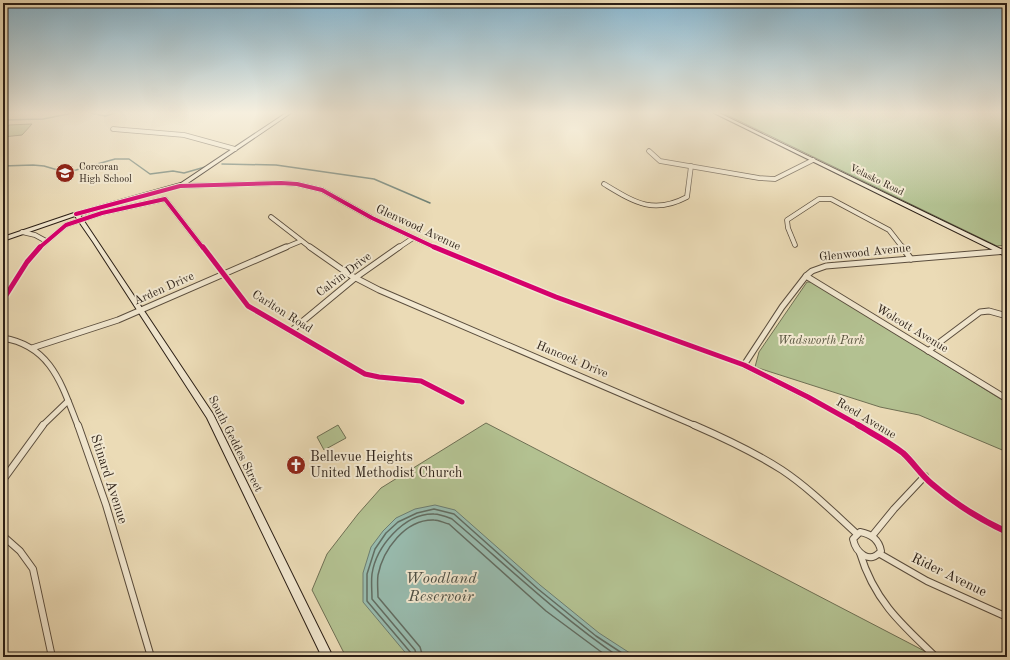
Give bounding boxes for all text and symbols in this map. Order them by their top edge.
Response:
school or university icon: Corcoran High School [54,162,76,184]
place label: Corcoran High School [79,162,132,184]
street label: Velasko Road [848,163,906,197]
street label: Glenwood Avenue [374,203,463,253]
street label: Glenwood Avenue [818,242,912,264]
street label: Calvin Drive [314,250,374,299]
street label: Arden Drive [132,270,196,308]
street label: Carlton Road [250,289,314,335]
street label: Wolcott Avenue [874,303,951,355]
park label: Wadsworth Park [777,335,865,347]
street label: Hancock Drive [534,339,610,381]
street label: South Geddes Street [205,394,265,494]
street label: Reed Avenue [834,397,898,442]
street label: Stinard Avenue [88,432,130,526]
place label: Bellevue Heights United Methodist Church [310,450,463,480]
church icon: Bellevue Heights United Methodist Church [285,454,307,476]
street label: Rider Avenue [909,551,989,599]
water label: Woodland Reservoir [405,571,477,605]

